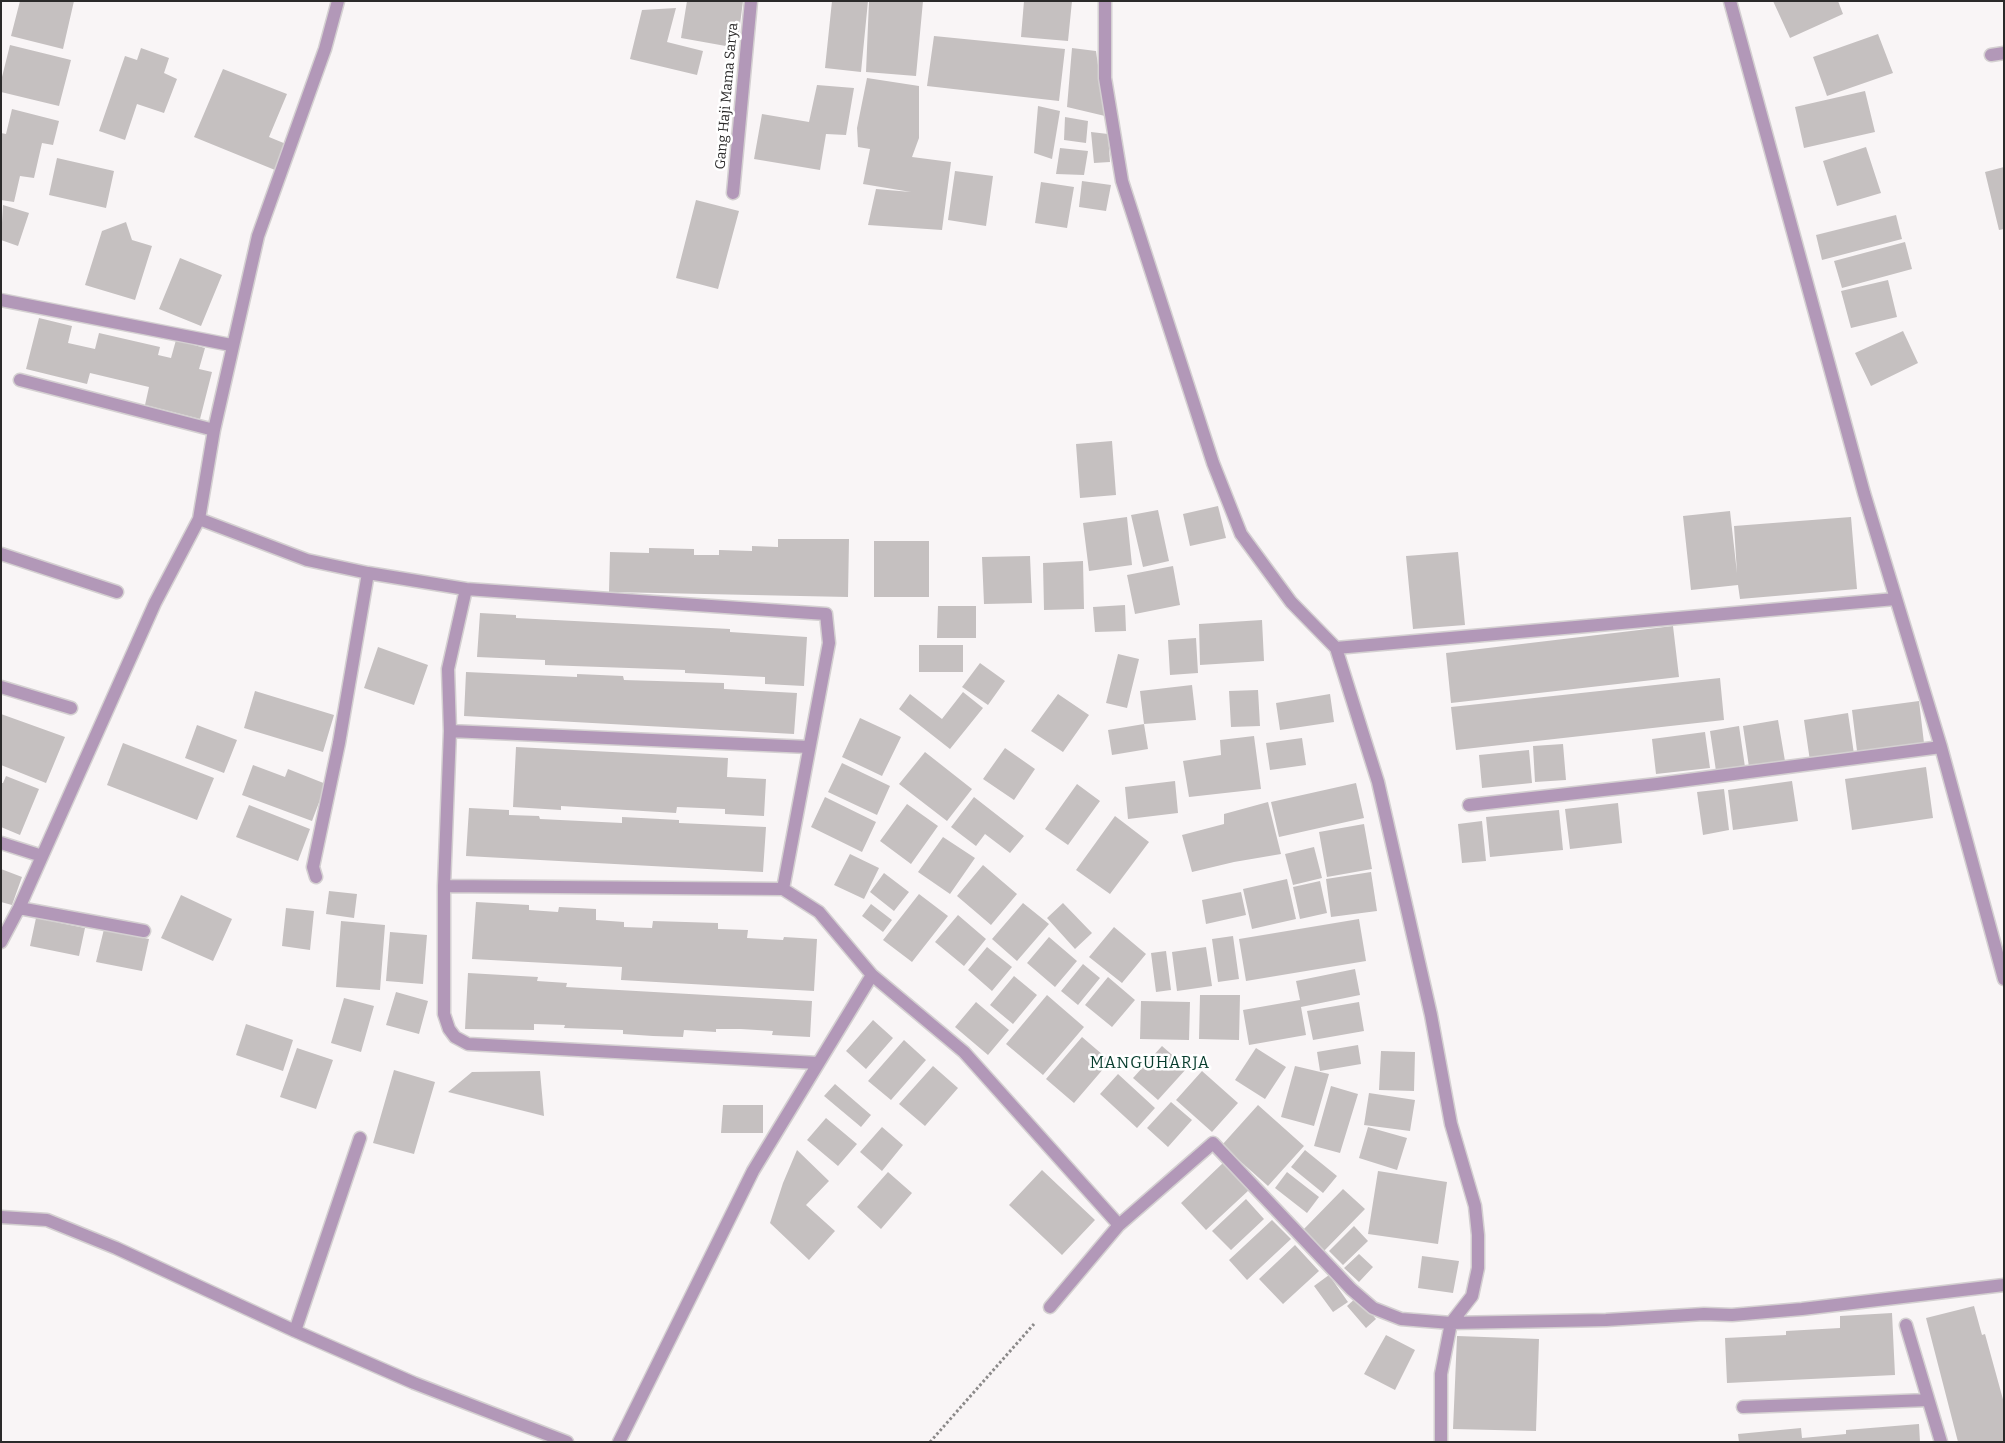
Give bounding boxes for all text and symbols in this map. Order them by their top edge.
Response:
street label: Gang Haji Mama Sarya [712,22,742,170]
district label: MANGUHARJA [1089,1054,1211,1074]

